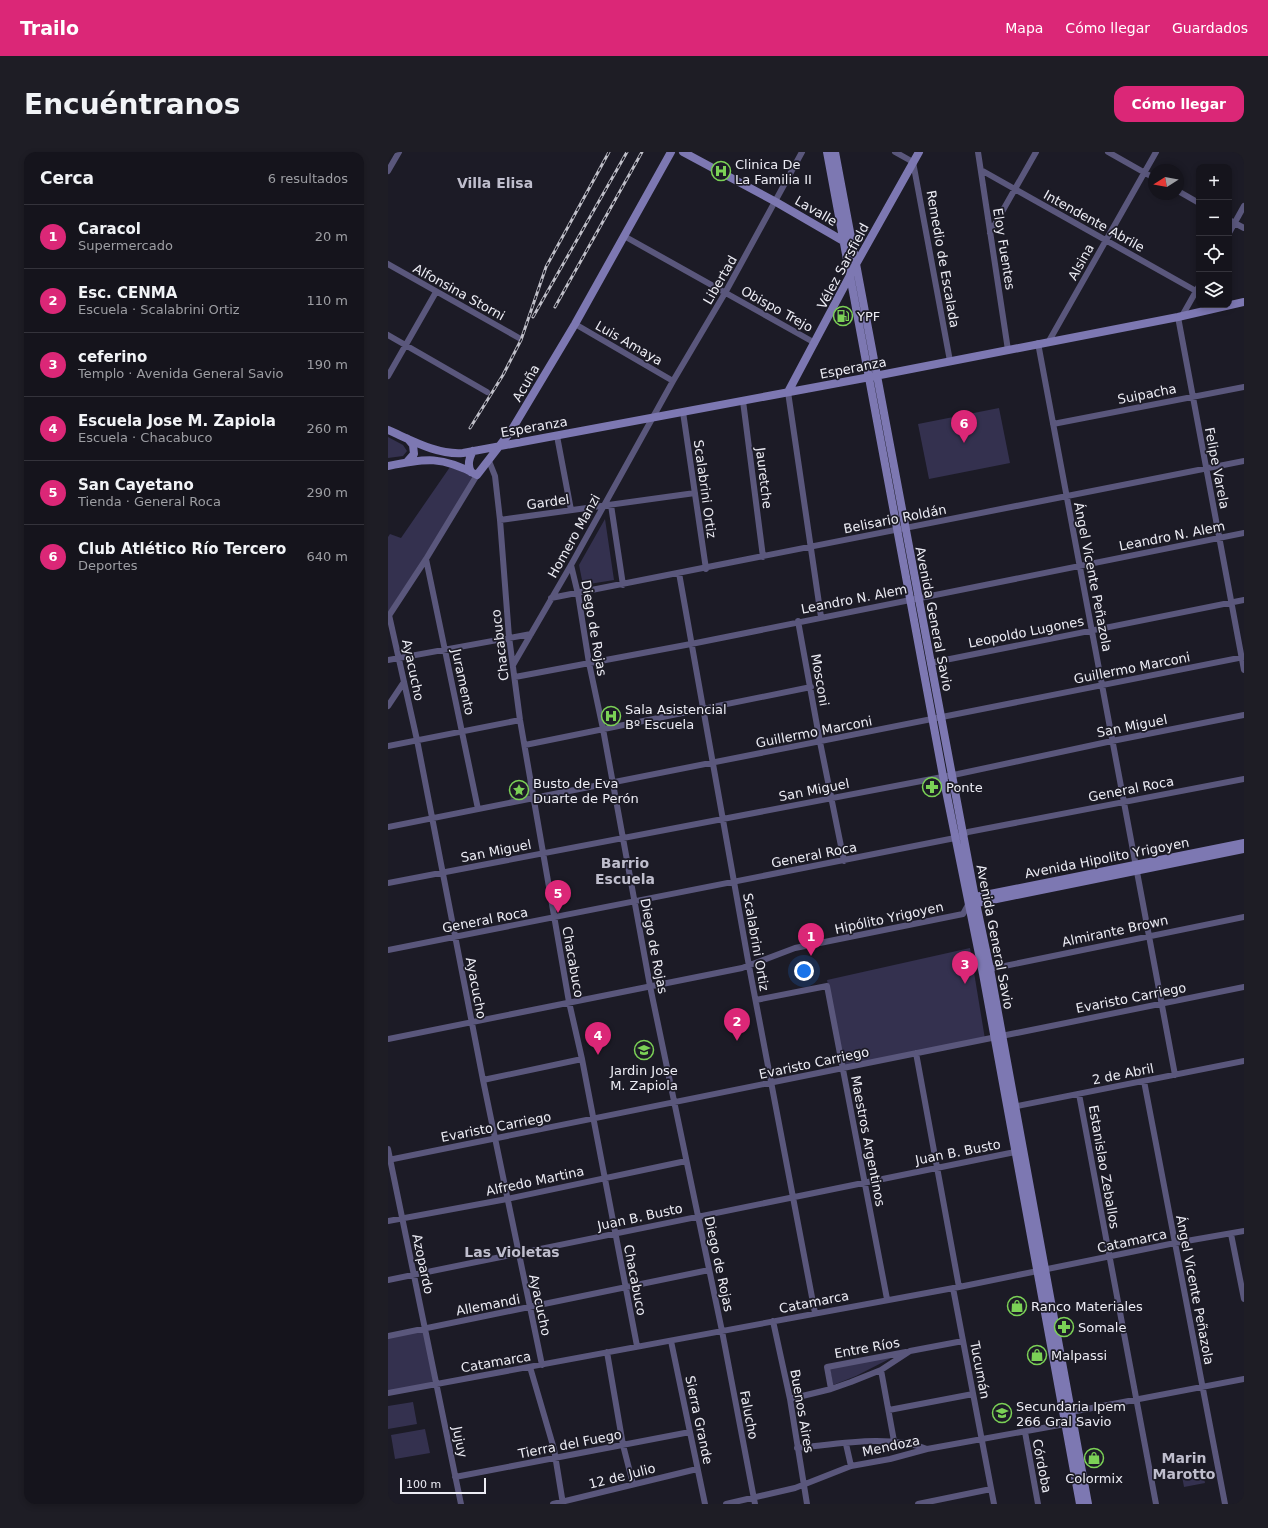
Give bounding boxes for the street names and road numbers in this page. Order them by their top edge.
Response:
street label: Intendente Abrile [1041,187,1147,255]
street label: Remedio de Escalada [924,189,962,329]
street label: Lavalle [792,193,840,229]
street label: Eloy Fuentes [990,207,1018,291]
street label: Vélez Sarsfield [814,221,872,311]
street label: Alsina [1065,241,1097,283]
street label: Libertad [700,253,740,307]
street label: Alfonsina Storni [411,261,507,323]
street label: Obispo Trejo [738,283,816,335]
street label: Luis Amaya [593,318,665,368]
street label: Esperanza [818,354,888,382]
street label: Acuña [509,362,543,404]
street label: Suipacha [1116,381,1178,407]
street label: Esperanza [499,414,569,440]
street label: Felipe Varela [1202,426,1232,510]
street label: Scalabrini Ortiz [691,439,719,539]
street label: Jauretche [753,446,775,509]
street label: Gardel [526,492,570,512]
street label: Homero Manzi [545,492,603,580]
street label: Ángel Vicente Peñazola [1071,501,1115,653]
street label: Belisario Roldán [842,502,948,536]
street label: Leandro N. Alem [1118,518,1226,554]
street label: Avenida General Savio [913,545,955,693]
street label: Diego de Rojas [578,579,610,677]
street label: Leandro N. Alem [800,581,908,617]
street label: Chacabuco [488,608,512,682]
street label: Leopoldo Lugones [967,613,1085,651]
street label: Ayacucho [399,638,427,702]
street label: Juramento [448,647,477,717]
street label: Guillermo Marconi [1073,649,1191,687]
street label: Mosconi [808,653,832,707]
street label: San Miguel [1095,712,1169,740]
street label: Guillermo Marconi [755,713,873,751]
street label: General Roca [1087,773,1175,805]
street label: San Miguel [777,776,851,804]
street label: Avenida Hipolito Yrigoyen [1024,835,1190,881]
street label: San Miguel [459,837,533,865]
street label: General Roca [770,839,858,871]
street label: Avenida General Savio [974,863,1016,1011]
street label: Scalabrini Ortiz [740,892,772,992]
street label: Diego de Rojas [637,897,671,995]
street label: Hipólito Yrigoyen [833,899,945,937]
street label: General Roca [441,904,529,936]
street label: Almirante Brown [1060,912,1170,950]
street label: Chacabuco [559,925,587,999]
street label: Ayacucho [463,956,489,1020]
street label: Evaristo Carriego [1075,980,1187,1016]
street label: Evaristo Carriego [758,1044,870,1082]
street label: 2 de Abril [1091,1061,1155,1087]
street label: Maestros Argentinos [848,1074,888,1208]
street label: Estanislao Zeballos [1086,1104,1122,1230]
street label: Evaristo Carriego [440,1109,552,1145]
street label: Juan B. Busto [913,1136,1002,1168]
street label: Alfredo Martina [485,1163,585,1199]
street label: Juan B. Busto [595,1201,684,1234]
street label: Ángel Vicente Peñazola [1173,1214,1217,1366]
street label: Diego de Rojas [702,1215,736,1313]
street label: Catamarca [1096,1226,1168,1256]
street label: Azopardo [409,1233,437,1296]
street label: Chacabuco [621,1243,649,1317]
street label: Ayacucho [526,1273,554,1337]
street label: Catamarca [778,1288,850,1316]
street label: Allemandi [455,1291,521,1319]
street label: Entre Ríos [833,1335,901,1361]
street label: Tucumán [967,1339,993,1400]
street label: Catamarca [460,1348,532,1376]
street label: Buenos Aires [787,1368,817,1454]
street label: Sierra Grande [682,1374,716,1466]
street label: Falucho [737,1389,761,1441]
street label: Jujuy [449,1424,470,1459]
street label: Tierra del Fuego [516,1427,623,1462]
street label: Mendoza [861,1433,921,1459]
street label: Córdoba [1029,1438,1055,1494]
street label: 12 de Julio [587,1460,657,1492]

